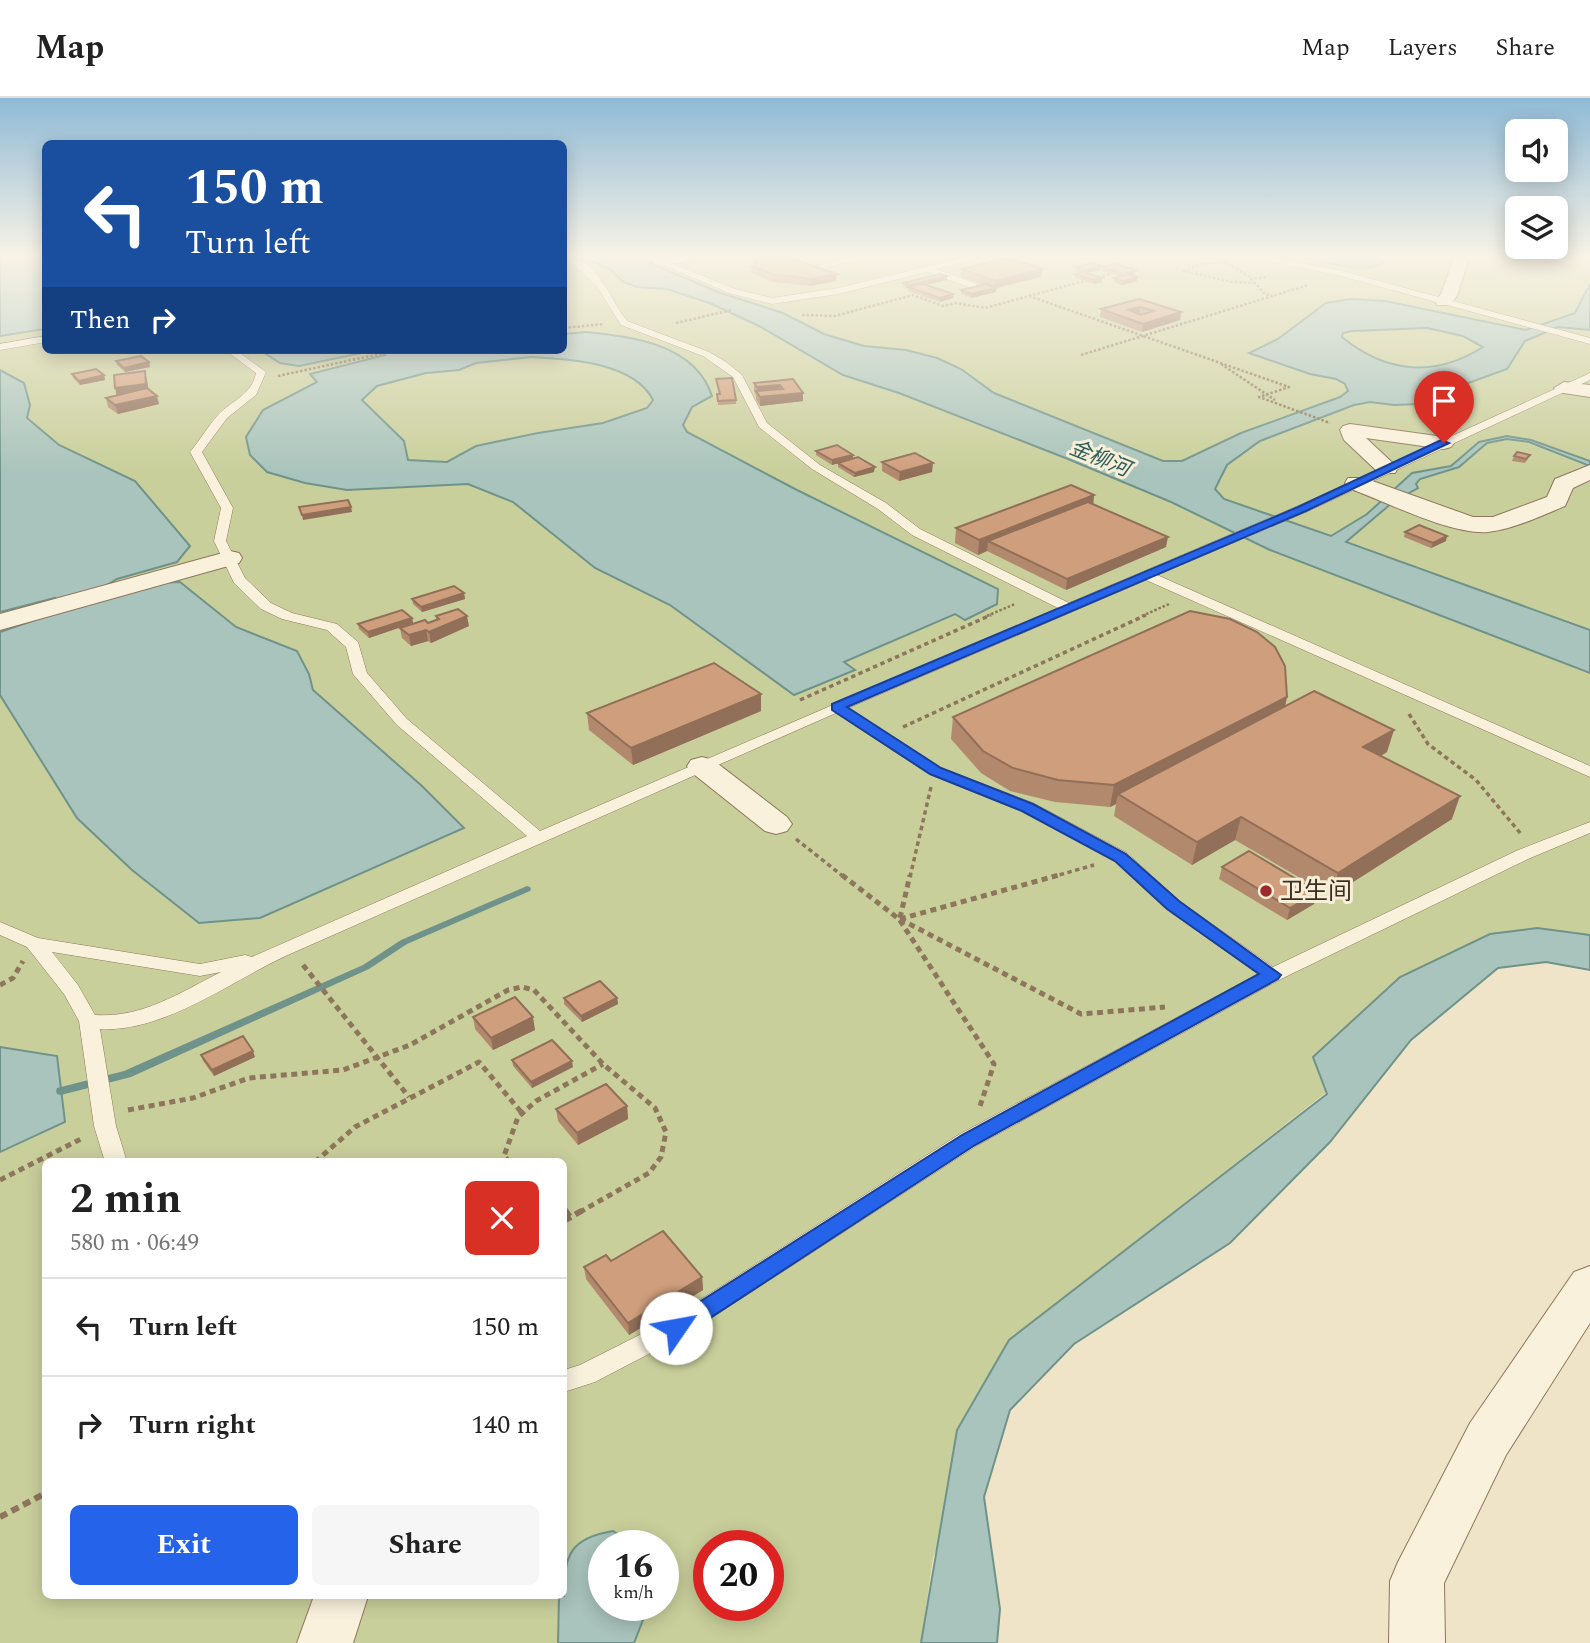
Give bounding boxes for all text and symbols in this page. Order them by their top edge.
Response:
text: Map [35,23,104,73]
text: Map [1301,30,1350,66]
text: Layers [1388,30,1458,66]
text: Share [1496,30,1555,66]
map controls [1505,119,1568,259]
button: sound [1505,119,1568,182]
text: 150 m [185,151,324,226]
icon: left [70,168,161,259]
button: layers [1505,196,1568,259]
text: Turn left [185,219,311,268]
text: Then [70,300,130,340]
icon: right [144,301,182,339]
pin [1414,371,1474,443]
icon: arrive [1425,382,1463,420]
water label: 金柳河 [1064,432,1139,487]
place label: 卫生间 [1280,874,1352,910]
marker: 卫生间 [1258,883,1274,899]
text: 2 min [70,1168,182,1231]
button: close [465,1181,539,1255]
text: 580 m · 06:49 [70,1226,199,1261]
position arrow [639,1291,713,1365]
text: Turn left [129,1307,237,1347]
text: 150 m [471,1307,539,1347]
icon: left [70,1308,108,1346]
text: Turn right [129,1405,256,1445]
text: 140 m [471,1405,539,1445]
icon: right [70,1406,108,1444]
button: Exit [70,1505,298,1585]
button: Share [312,1505,539,1585]
speed limit sign: 20 [693,1530,784,1621]
text: 16 [614,1540,653,1593]
text: km/h [613,1579,654,1606]

